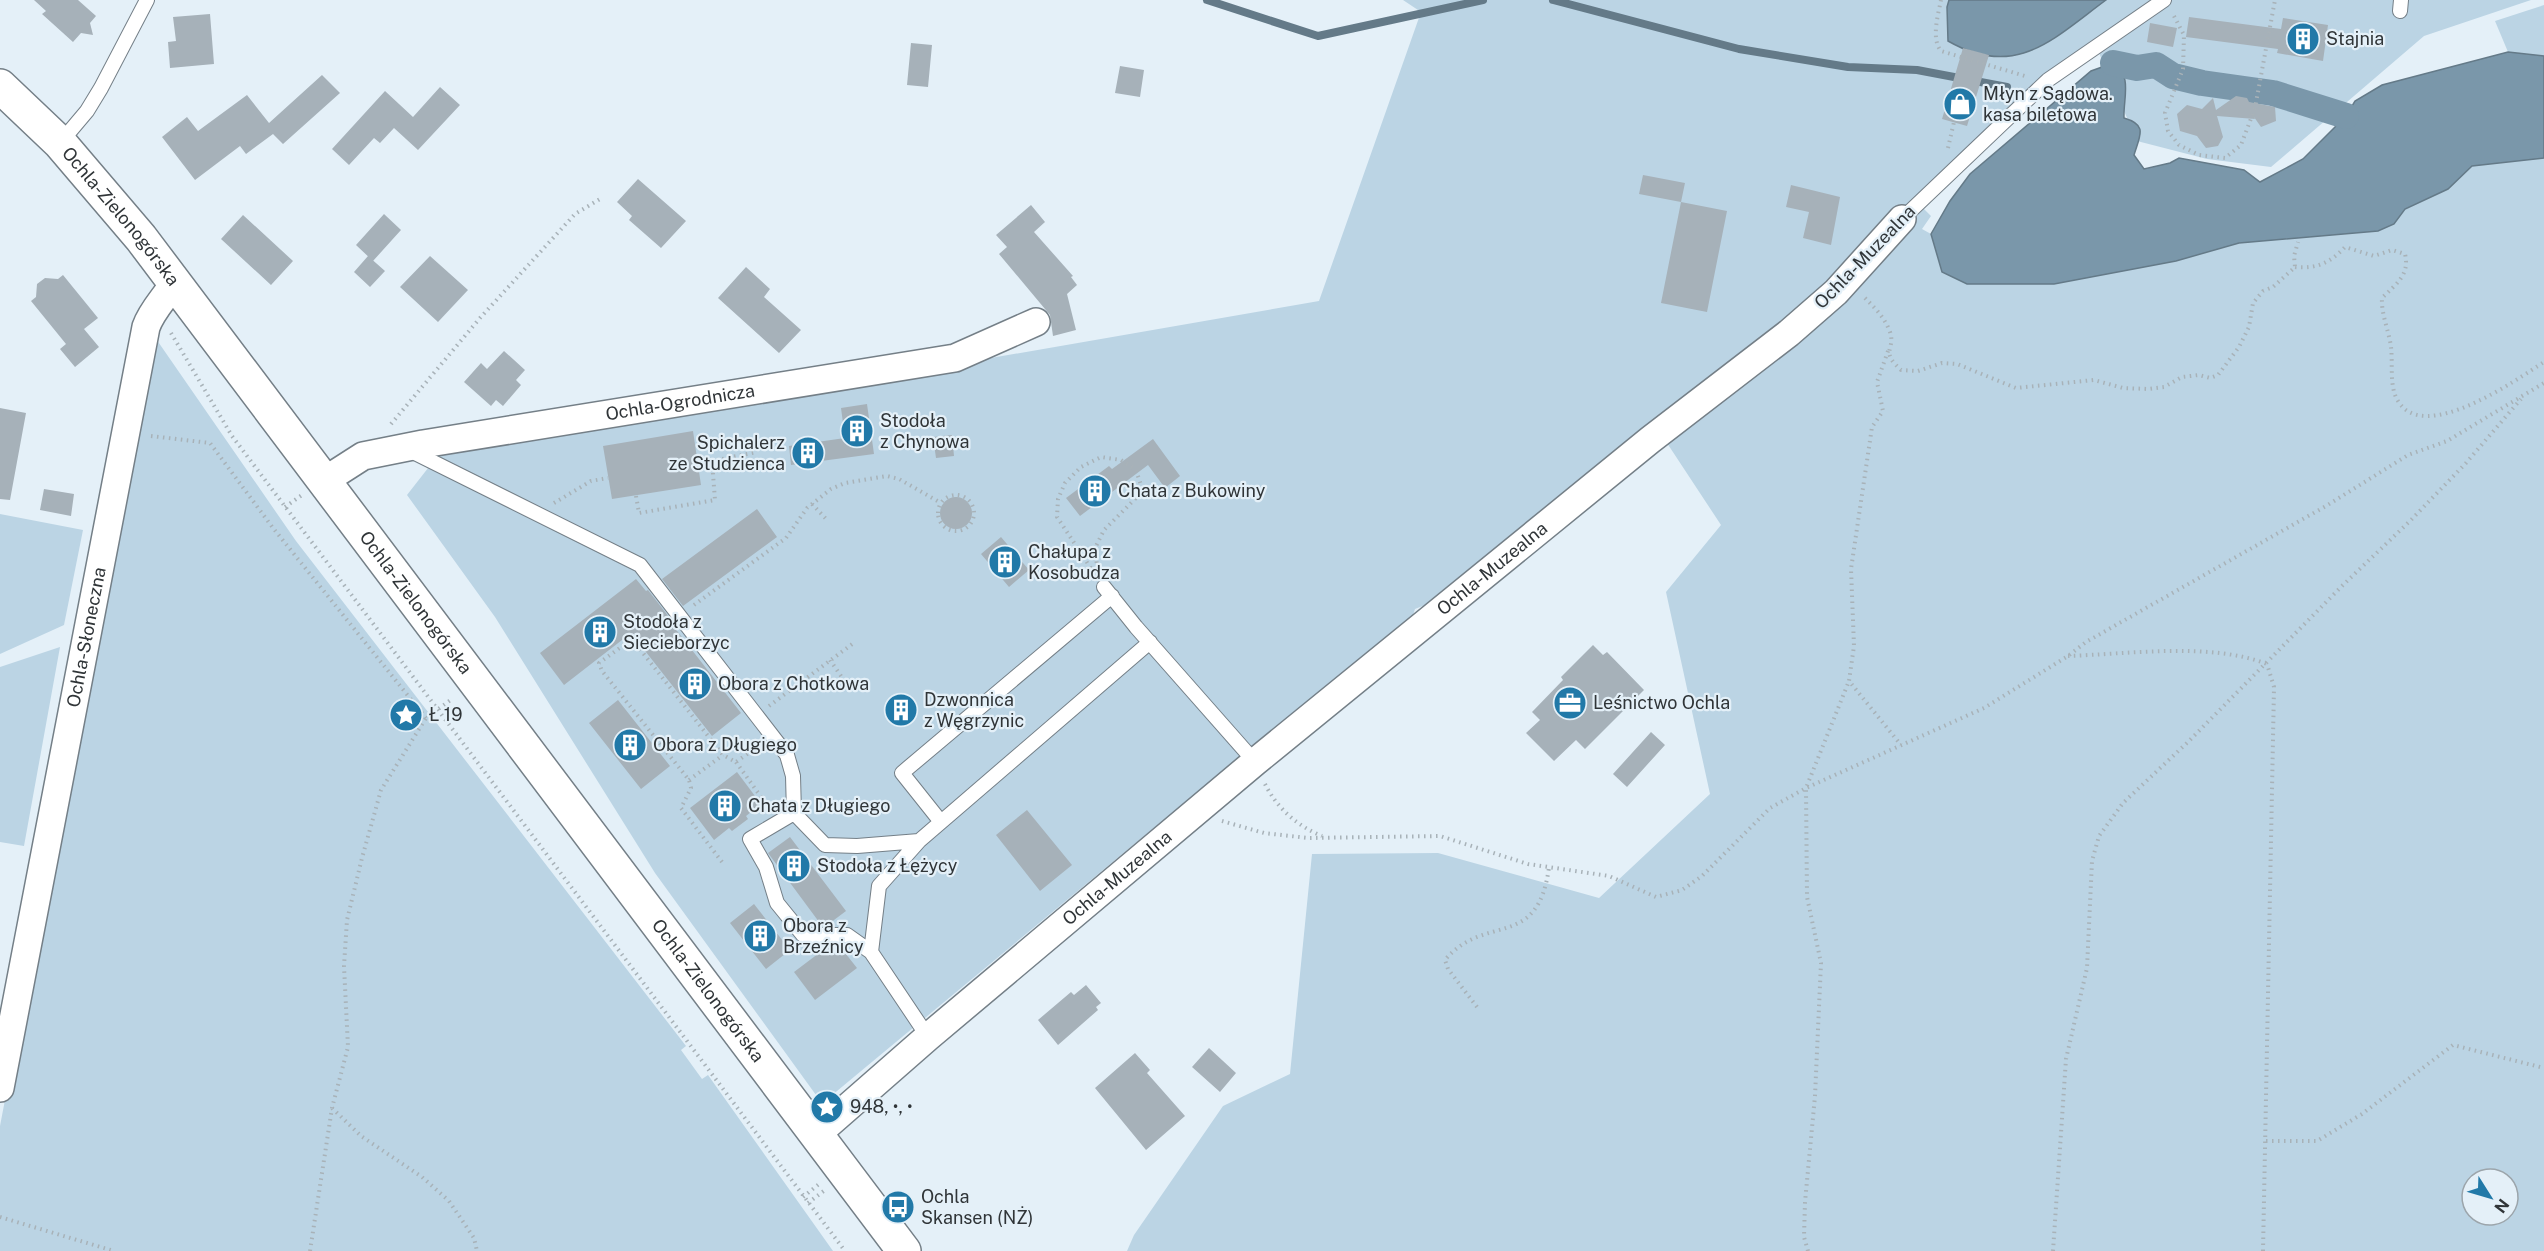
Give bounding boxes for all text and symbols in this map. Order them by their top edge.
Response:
building icon: Stajnia [2285,21,2321,57]
place label: Stajnia [2326,28,2384,49]
place label: Młyn z Sądowa. kasa biletowa [1983,83,2113,125]
shop icon: Młyn z Sądowa. kasa biletowa [1942,86,1978,122]
street label: Ochla-Zielonogórska [58,142,184,290]
street label: Ochla-Muzealna [1810,200,1919,313]
street label: Ochla-Ogrodnicza [604,380,756,424]
place label: Stodoła z Chynowa [880,410,969,452]
building icon: Stodoła z Chynowa [839,413,875,449]
place label: Spichalerz ze Studzienca [669,432,785,474]
building icon: Spichalerz ze Studzienca [790,435,826,471]
building icon: Chata z Bukowiny [1077,473,1113,509]
place label: Chata z Bukowiny [1118,480,1266,501]
street label: Ochla-Muzealna [1432,517,1551,619]
street label: Ochla-Zielonogórska [355,527,477,678]
place label: Chałupa z Kosobudza [1028,541,1120,583]
building icon: Chałupa z Kosobudza [987,544,1023,580]
street label: Ochla-Słoneczna [62,565,110,709]
place label: Stodoła z Siecieborzyc [623,611,730,653]
building icon: Stodoła z Siecieborzyc [582,614,618,650]
building icon: Obora z Chotkowa [677,666,713,702]
place label: Obora z Chotkowa [718,673,869,694]
office icon: Leśnictwo Ochla [1552,685,1588,721]
place label: Dzwonnica z Węgrzynic [924,689,1024,731]
building icon: Dzwonnica z Węgrzynic [883,692,919,728]
place label: Leśnictwo Ochla [1593,692,1730,713]
place icon: Ł 19 [388,697,424,733]
place label: Ł 19 [429,704,462,725]
building icon: Obora z Długiego [612,727,648,763]
place label: Obora z Długiego [653,734,797,755]
building icon: Chata z Długiego [707,788,743,824]
place label: Chata z Długiego [748,795,890,816]
street label: Ochla-Muzealna [1058,826,1176,929]
building icon: Stodoła z Łężycy [776,848,812,884]
place label: Stodoła z Łężycy [817,855,958,876]
street label: Ochla-Zielonogórska [648,915,769,1066]
place label: Obora z Brzeźnicy [783,915,864,957]
building icon: Obora z Brzeźnicy [742,918,778,954]
place icon: 948, •, • [809,1089,845,1125]
place label: 948, •, • [850,1096,913,1117]
north arrow [2460,1167,2520,1227]
place label: Ochla Skansen (NŻ) [921,1186,1033,1228]
bus stop icon: Ochla Skansen (NŻ) [880,1189,916,1225]
text: N [2490,1195,2513,1216]

